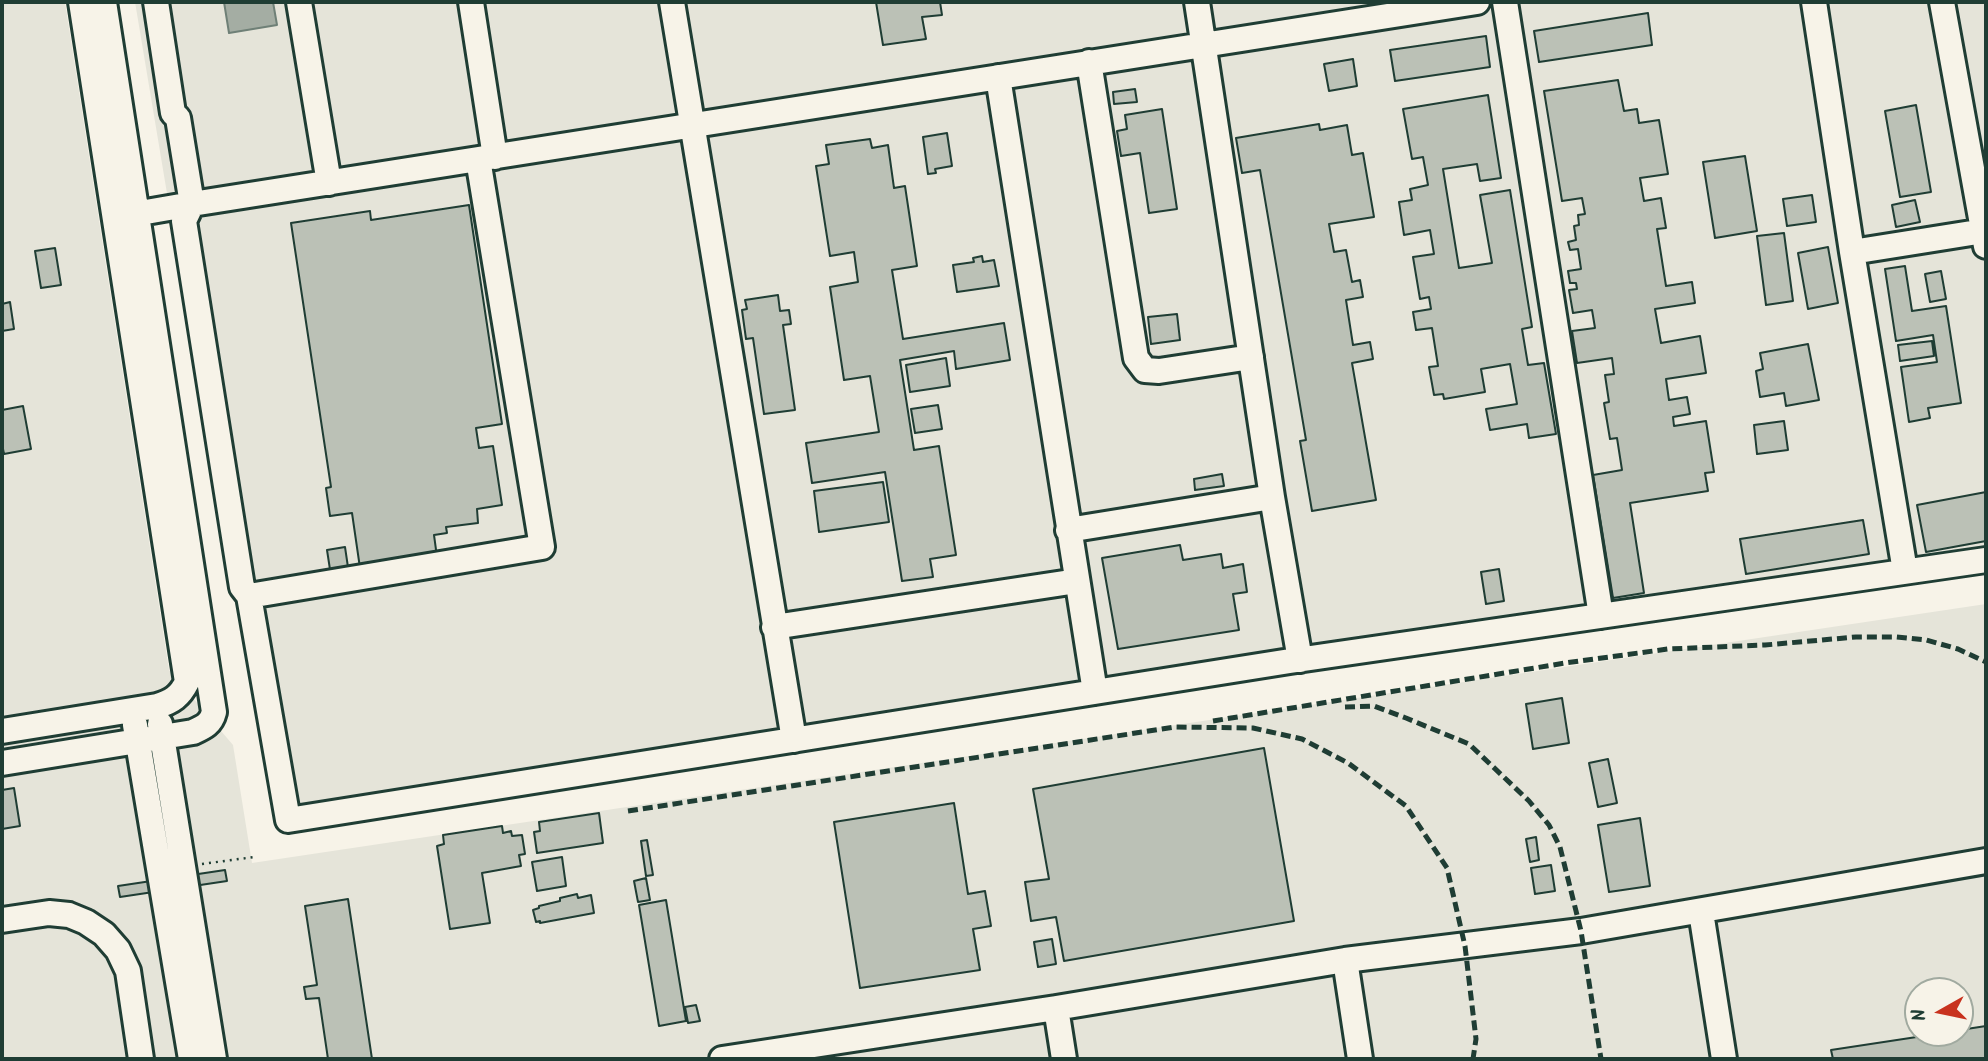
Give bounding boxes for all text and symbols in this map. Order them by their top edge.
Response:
north arrow [1904,977,1974,1047]
text: N [1904,1007,1936,1023]

